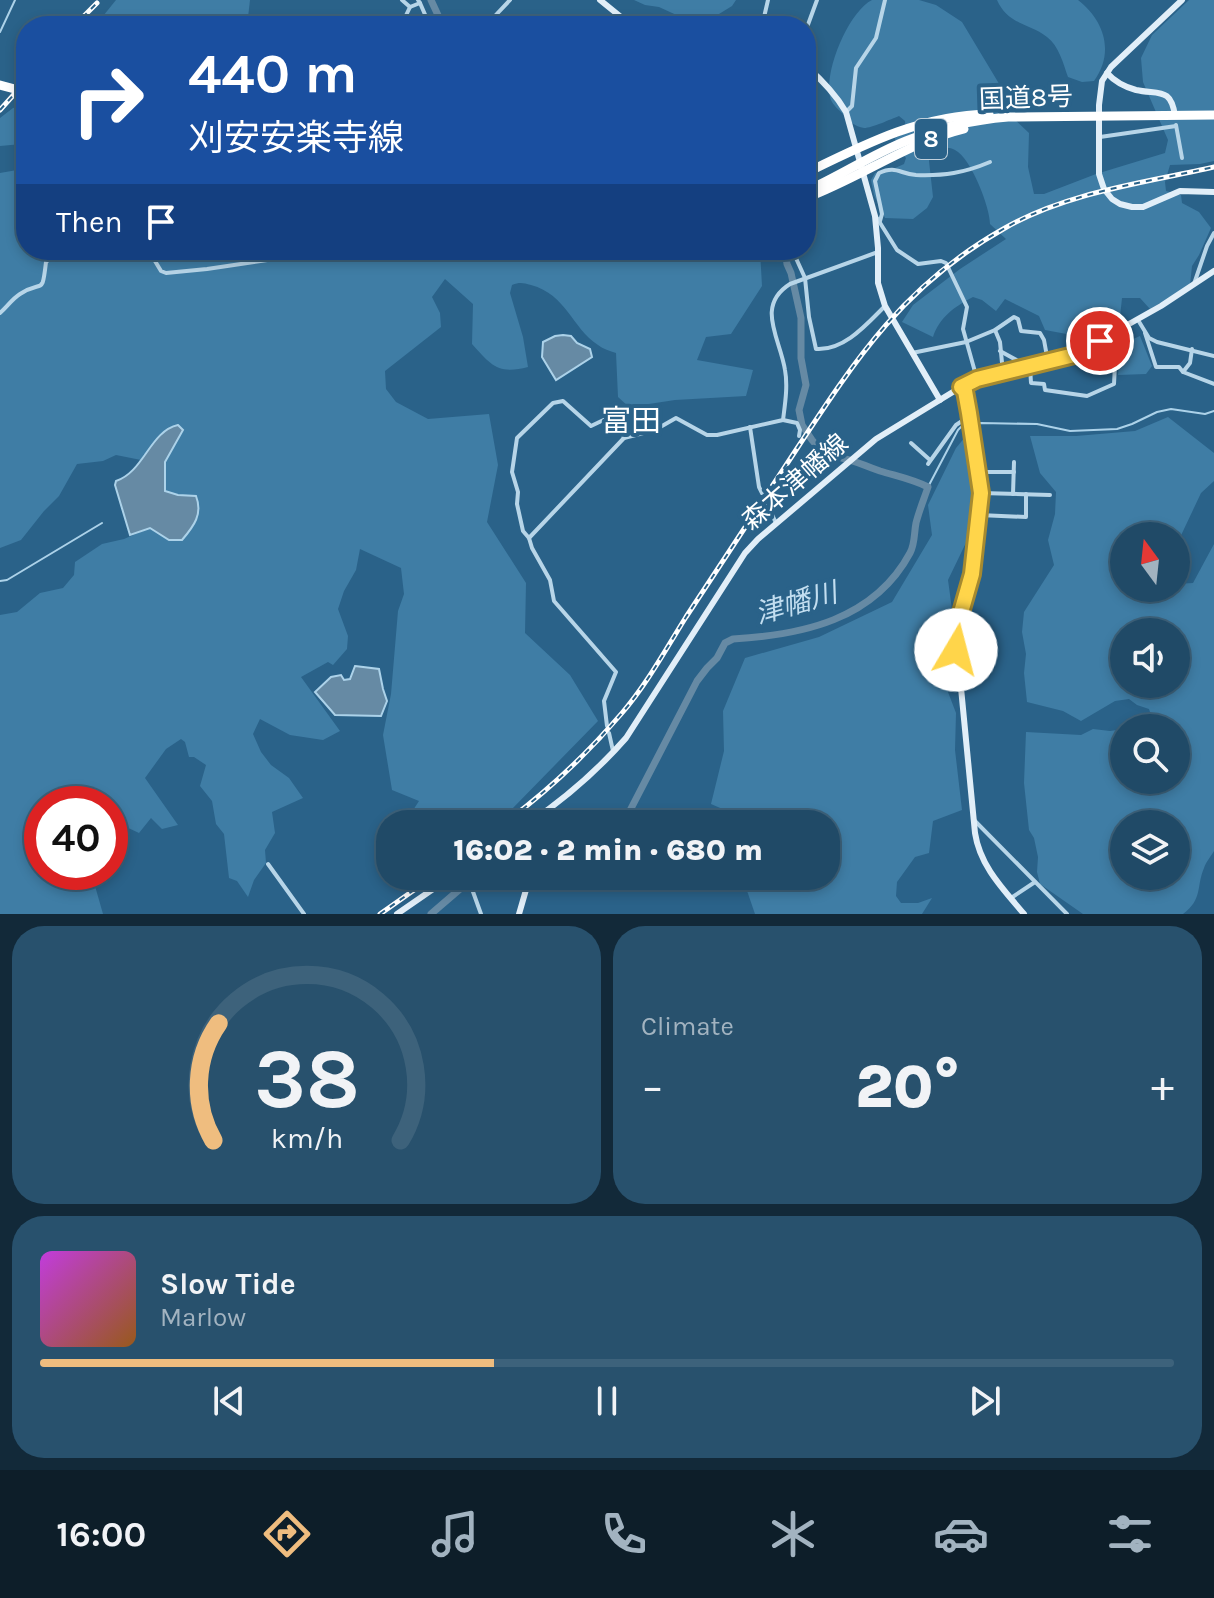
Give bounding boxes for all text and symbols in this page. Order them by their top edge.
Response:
text: 440 m [188,41,357,106]
icon: right [56,48,160,152]
street label: 国道8号 [978,81,1074,115]
text: 刈安安楽寺線 [188,117,404,159]
road number: 8 [915,119,947,159]
icon: arrive [139,200,183,244]
text: Then [56,204,123,240]
pin [1066,307,1134,375]
icon: arrive [1078,319,1122,363]
district label: 富田 [601,403,661,439]
street label: 森本津幡線 [736,428,854,536]
north arrow [1110,522,1190,602]
map controls [1110,522,1190,890]
water label: 津幡川 [751,575,844,630]
position arrow [914,608,998,692]
button: sound [1110,618,1190,698]
button: search [1110,714,1190,794]
speed limit sign: 40 [24,786,128,890]
button: layers [1110,810,1190,890]
text: 16:02 · 2 min · 680 m [453,832,763,868]
text: Climate [641,1011,734,1042]
text: 38 [254,1031,359,1128]
text: 20° [855,1052,960,1122]
text: − [641,1061,664,1112]
text: + [1151,1061,1174,1112]
text: km/h [270,1122,343,1155]
text: Slow Tide [160,1266,296,1302]
text: Marlow [160,1302,246,1333]
icon: previous [207,1379,251,1423]
icon: pause [585,1379,629,1423]
icon: next [963,1379,1007,1423]
icon: directions [259,1506,315,1562]
icon: music [427,1506,483,1562]
icon: phone [596,1506,652,1562]
icon: climate [765,1506,821,1562]
icon: car [933,1506,989,1562]
icon: filters [1102,1506,1158,1562]
text: 16:00 [56,1513,146,1555]

